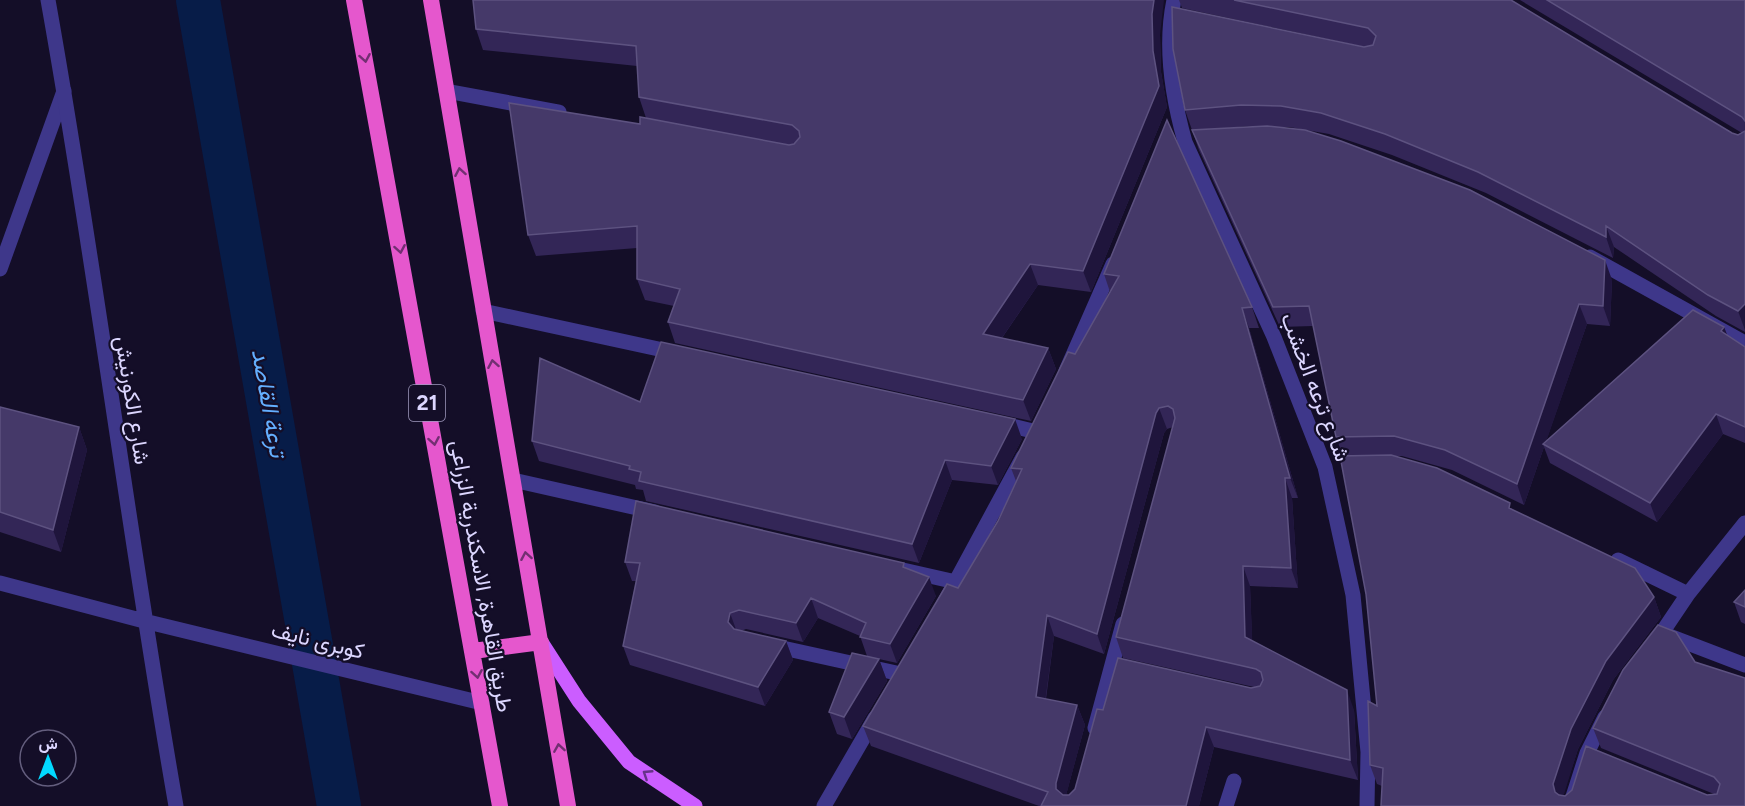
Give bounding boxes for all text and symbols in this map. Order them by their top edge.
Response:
one-way arrow [358,53,370,62]
one-way arrow [454,167,466,176]
one-way arrow [393,245,405,254]
street label: شارع ترعه الخشب [1274,309,1356,466]
street label: شارع الكورنيش [108,334,156,466]
water label: ترعة القاصد [245,347,294,462]
one-way arrow [487,359,499,369]
road number: 21 [409,385,445,421]
one-way arrow [428,437,440,446]
street label: طريق القاهرة, الاسكندرية الزراعى [444,438,519,714]
one-way arrow [521,551,533,561]
street label: كوبرى نايف [269,616,367,665]
one-way arrow [470,669,483,679]
north arrow [18,728,78,788]
text: ش [38,734,58,753]
one-way arrow [553,744,565,753]
one-way arrow [642,770,653,781]

